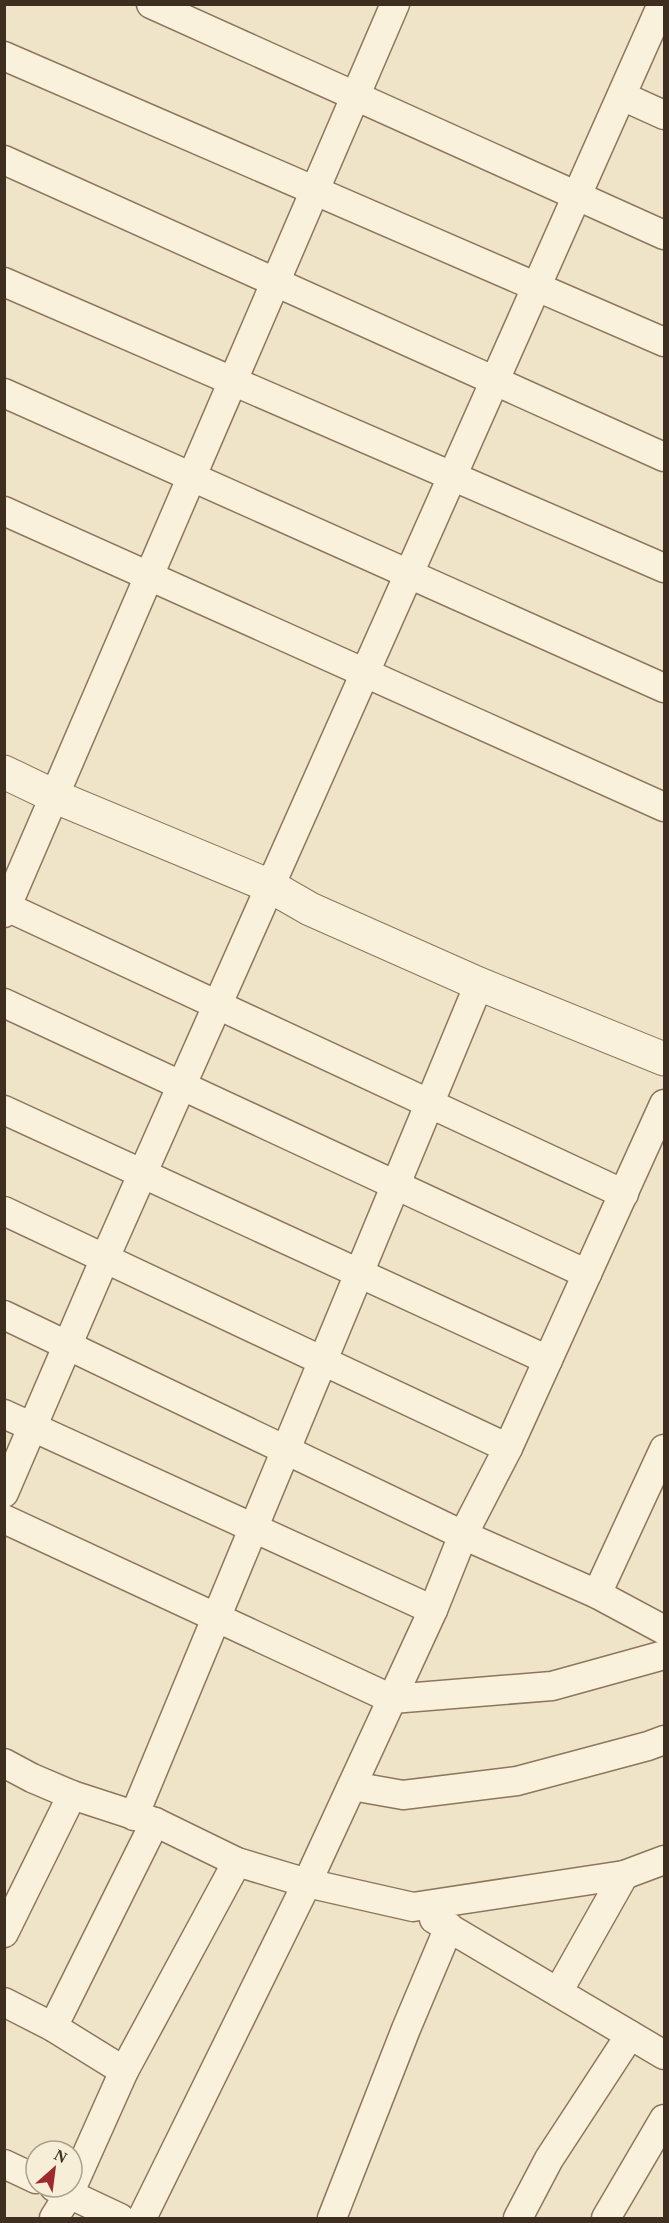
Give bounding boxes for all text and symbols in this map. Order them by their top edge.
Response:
north arrow [24,2139,84,2199]
text: N [52,2146,70,2167]

